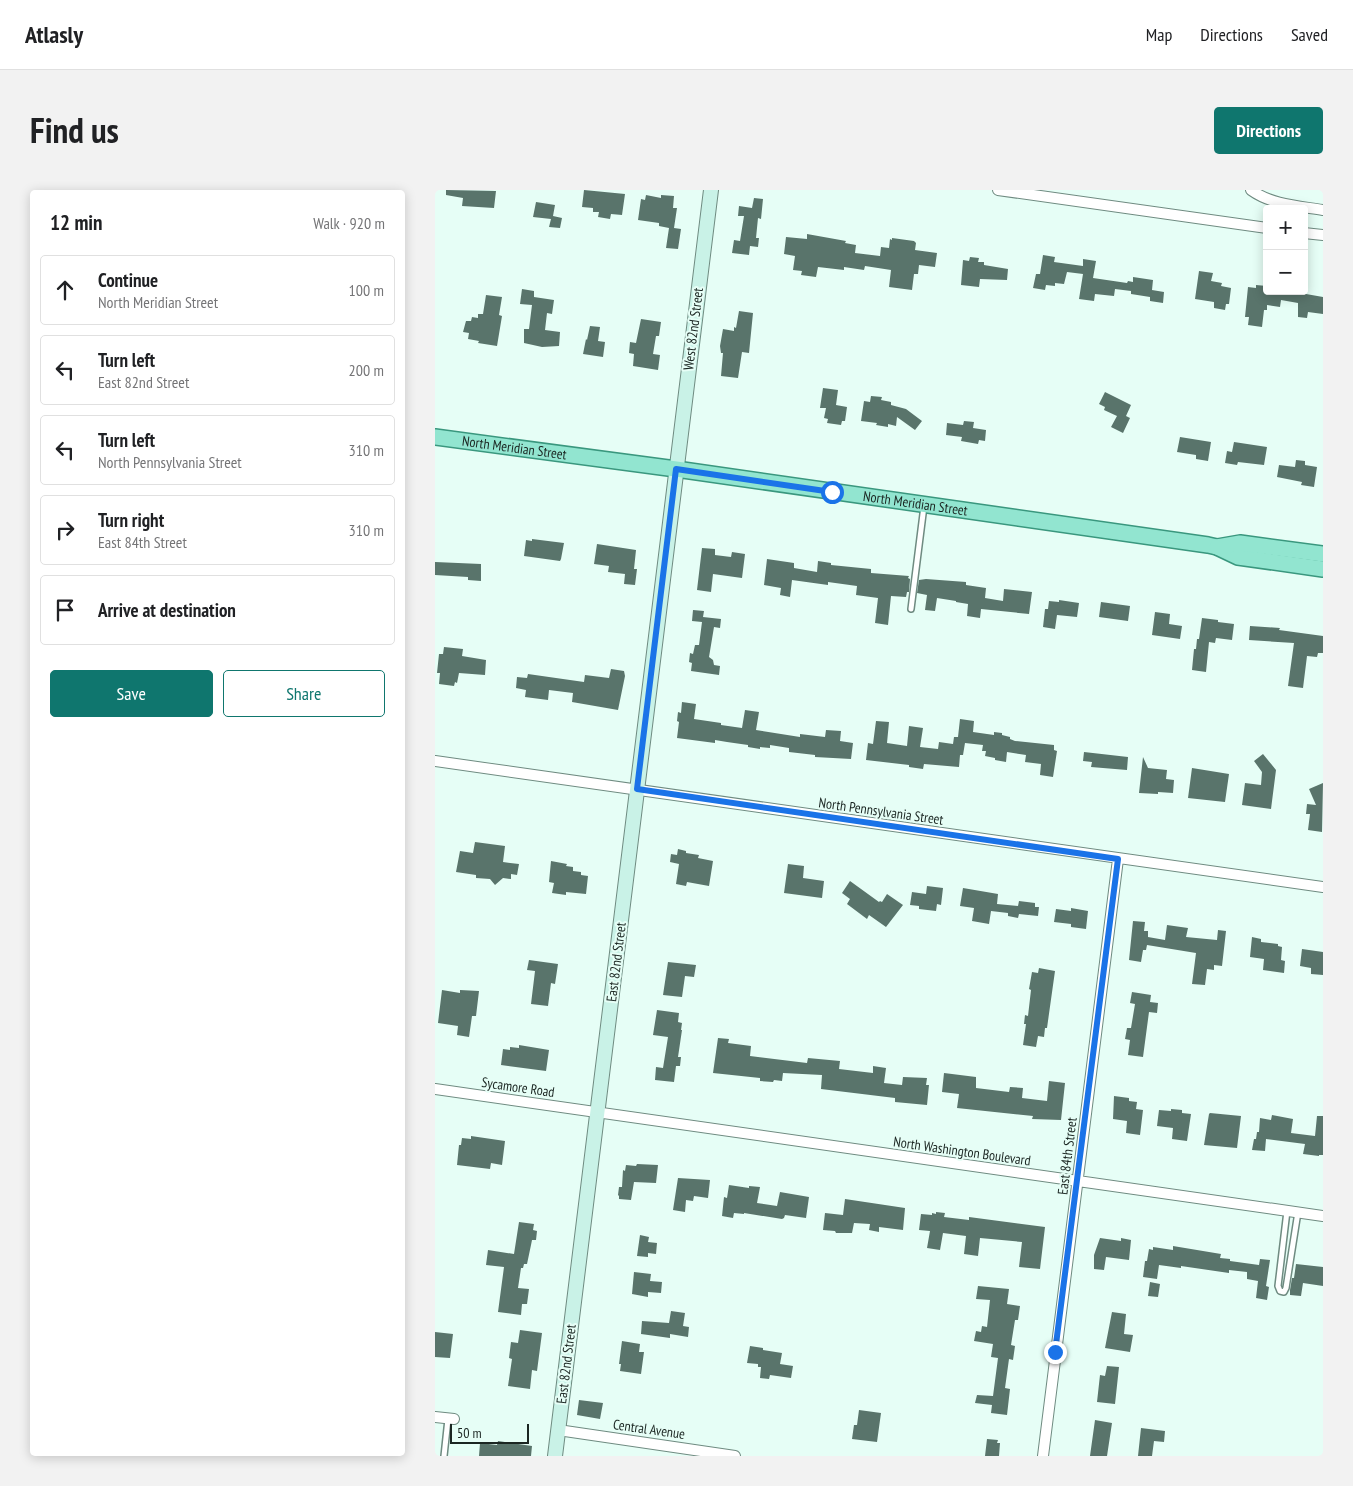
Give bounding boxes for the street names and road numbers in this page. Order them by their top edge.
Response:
street label: West 82nd Street [679,287,707,371]
street label: North Meridian Street [461,432,568,463]
street label: North Meridian Street [862,487,969,520]
street label: North Pennsylvania Street [817,793,945,829]
street label: East 82nd Street [602,921,630,1003]
street label: Sycamore Road [480,1073,556,1101]
street label: East 84th Street [1053,1116,1081,1196]
street label: North Washington Boulevard [892,1132,1032,1170]
street label: East 82nd Street [552,1323,580,1405]
street label: Central Avenue [612,1415,686,1443]

